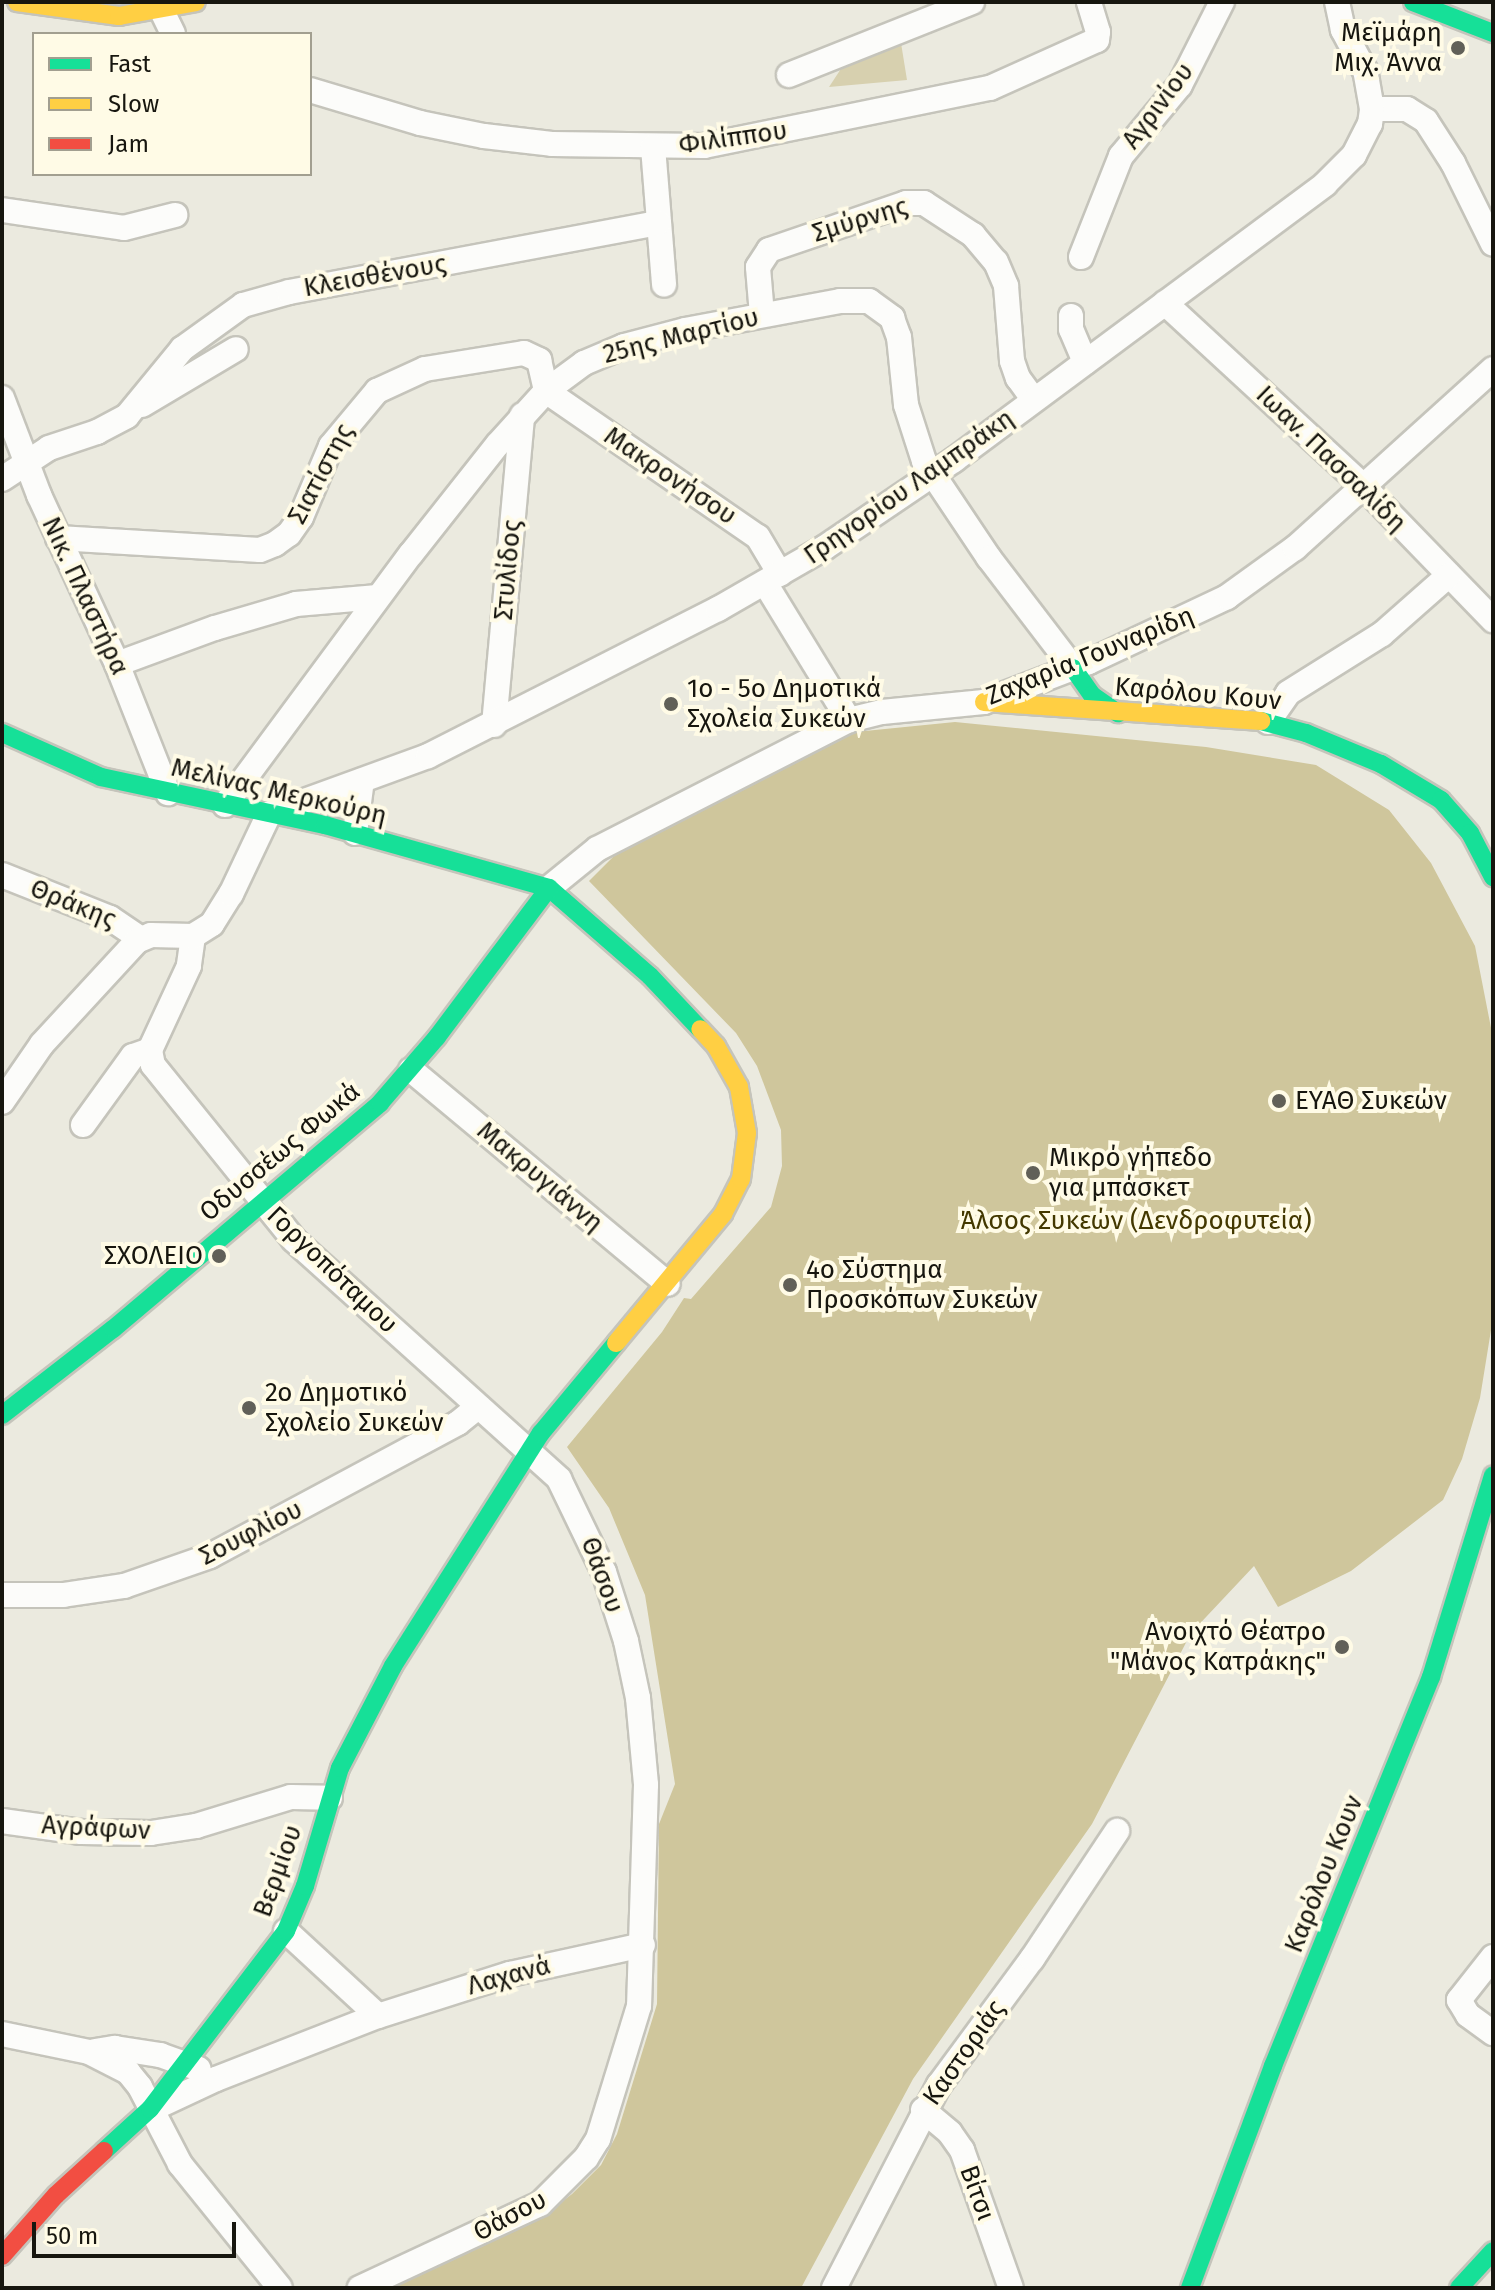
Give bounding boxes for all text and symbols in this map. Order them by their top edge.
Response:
place label: Μεϊμάρη Μιχ. Άννα [1334,17,1442,78]
legend [32,32,312,176]
marker: Μεϊμάρη Μιχ. Άννα [1449,39,1467,57]
text: Fast [108,50,151,78]
street label: Αγρινίου [1116,57,1200,155]
text: Slow [108,90,159,118]
street label: Φιλίππου [677,115,789,161]
text: Jam [108,130,149,158]
street label: Σμύρνης [809,191,911,249]
street label: Κλεισθένους [301,248,449,304]
street label: 25ης Μαρτίου [600,302,762,370]
street label: Ιωαν. Πασσαλίδη [1249,379,1413,539]
street label: Γρηγορίου Λαμπράκη [798,403,1020,571]
street label: Σιατίστης [282,419,360,529]
street label: Μακρονήσου [598,420,742,532]
street label: Νικ. Πλαστήρα [35,512,135,680]
street label: Στυλίδος [488,519,528,621]
street label: Ζαχαρία Γουναρίδη [982,600,1198,712]
street label: Καρόλου Κουν [1113,671,1283,717]
place label: 1ο - 5ο Δημοτικά Σχολεία Συκεών [687,673,881,734]
marker: 1ο - 5ο Δημοτικά Σχολεία Συκεών [662,695,680,713]
street label: Μελίνας Μερκούρη [168,752,390,832]
street label: Θράκης [26,873,120,935]
street label: Οδυσσέως Φωκά [194,1076,366,1228]
place label: ΕΥΑΘ Συκεών [1295,1085,1447,1117]
marker: ΕΥΑΘ Συκεών [1270,1092,1288,1110]
street label: Μακρυγιάννη [471,1115,609,1239]
place label: Μικρό γήπεδο για μπάσκετ [1049,1142,1212,1204]
marker: Μικρό γήπεδο για μπάσκετ [1024,1164,1042,1182]
street label: Γοργοπόταμου [260,1200,404,1340]
park label: Άλσος Συκεών (Δενδροφυτεία) [960,1205,1312,1237]
place label: ΣΧΟΛΕΙΟ [104,1240,203,1272]
marker: ΣΧΟΛΕΙΟ [210,1247,228,1265]
place label: 4ο Σύστημα Προσκόπων Συκεών [806,1254,1038,1316]
marker: 4ο Σύστημα Προσκόπων Συκεών [781,1276,799,1294]
place label: 2ο Δημοτικό Σχολείο Συκεών [265,1377,444,1438]
marker: 2ο Δημοτικό Σχολείο Συκεών [240,1399,258,1417]
street label: Σουφλίου [194,1494,308,1572]
street label: Θάσου [574,1533,630,1617]
place label: Ανοιχτό Θέατρο "Μάνος Κατράκης" [1110,1616,1326,1678]
marker: Ανοιχτό Θέατρο "Μάνος Κατράκης" [1333,1638,1351,1656]
street label: Καρόλου Κουν [1278,1791,1370,1957]
street label: Αγράφων [41,1810,151,1846]
street label: Βερμίου [247,1821,309,1921]
street label: Λαχανά [464,1950,554,2002]
street label: Καστοριάς [916,1994,1012,2112]
street label: Βίτσι [953,2161,1001,2225]
street label: Θάσου [468,2184,552,2248]
scale bar [36,2206,240,2256]
text: 50 m [46,2222,98,2250]

